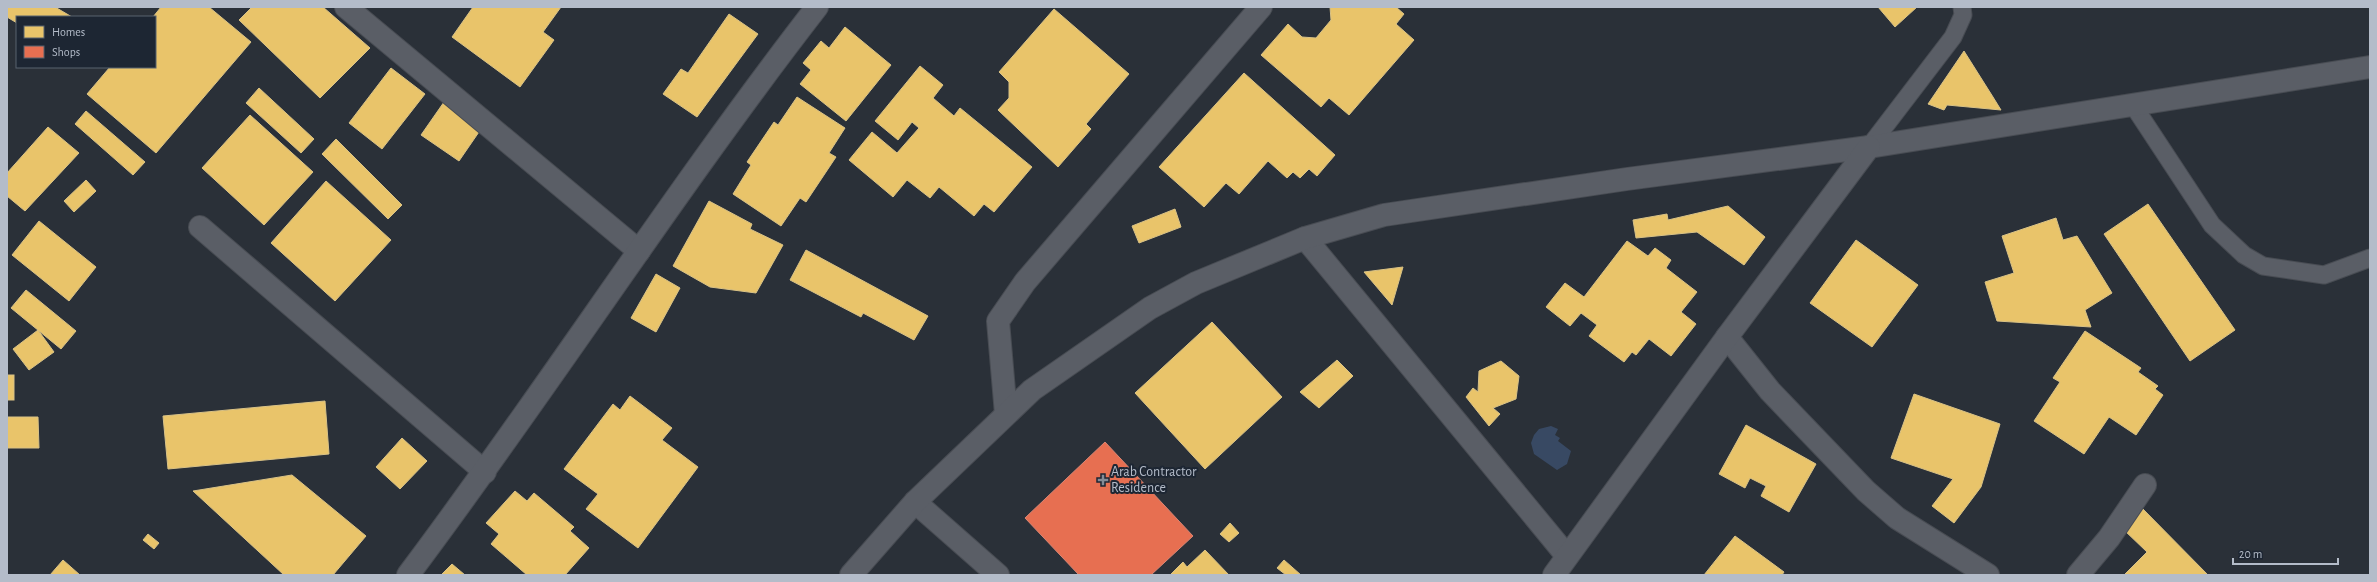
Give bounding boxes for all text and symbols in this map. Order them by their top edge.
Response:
legend [16,16,156,68]
text: Homes [52,26,85,38]
text: Shops [52,46,80,58]
place label: Arab Contractor Residence [1111,465,1197,495]
marker: Arab Contractor Residence [1098,475,1108,485]
scale bar [2233,540,2338,566]
text: 20 m [2239,548,2262,560]

